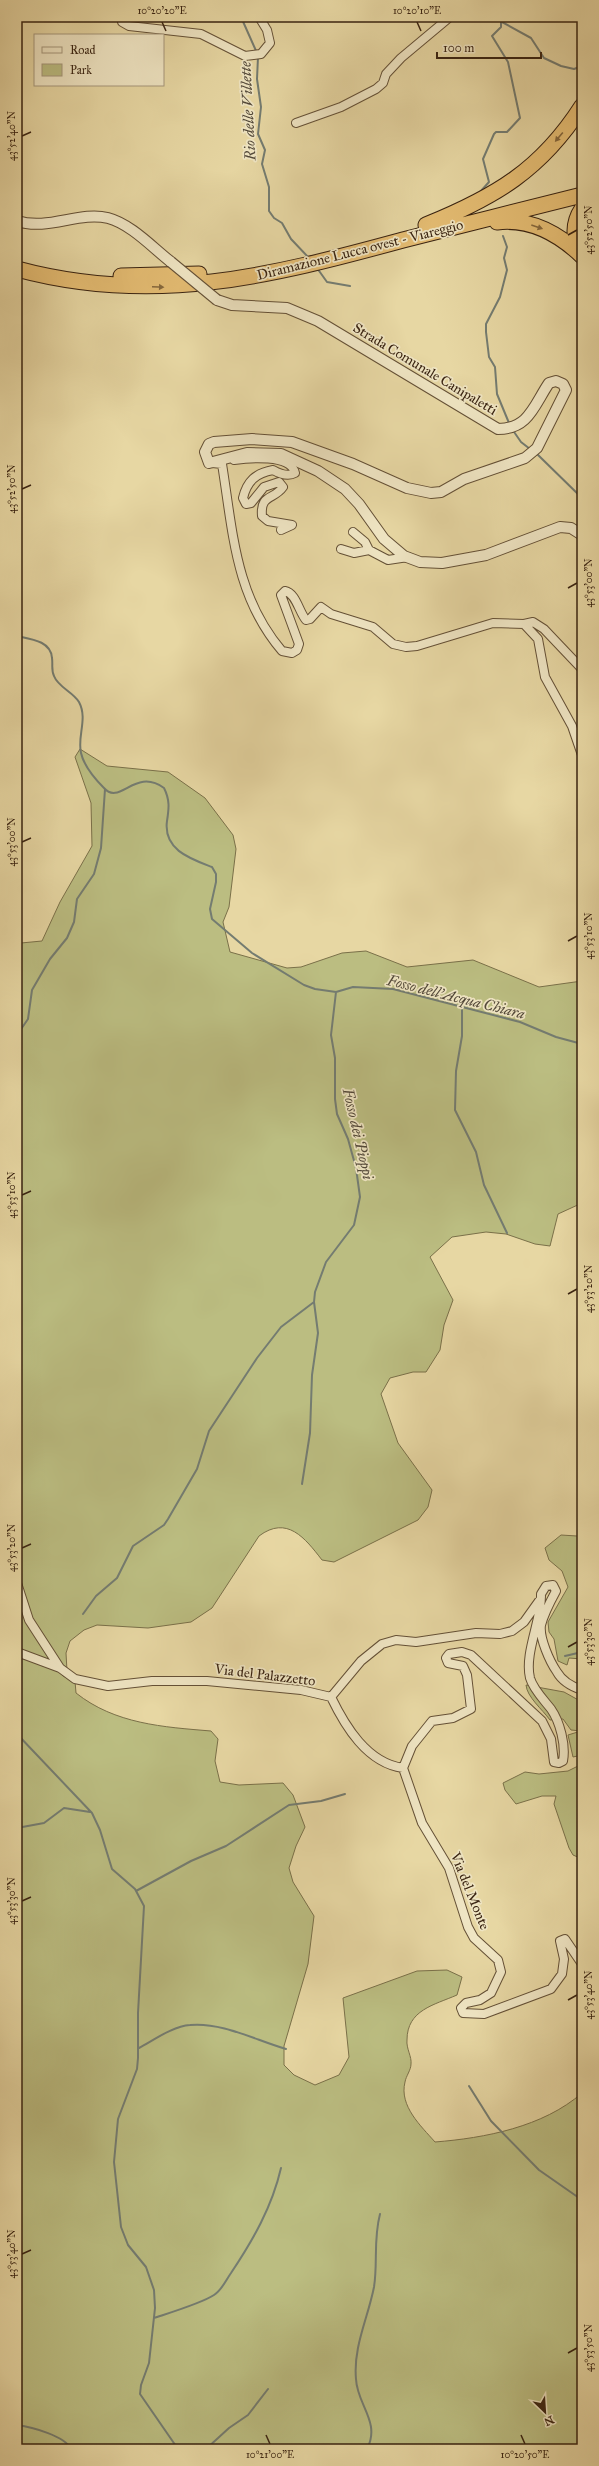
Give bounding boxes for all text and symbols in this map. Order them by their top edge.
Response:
text: 10°20'20"E [137,5,187,17]
text: 10°20'10"E [393,5,441,17]
legend [34,34,164,86]
scale bar [437,34,541,60]
text: 100 m [443,41,474,55]
text: Road [70,43,96,57]
water label: Rio delle Villette [236,61,260,162]
text: Park [70,63,92,77]
text: 43°52'40"N [6,111,18,161]
one-way arrow [555,132,564,143]
text: 43°52'50"N [583,205,595,254]
street label: Diramazione Lucca ovest - Viareggio [255,216,465,284]
one-way arrow [531,224,543,230]
one-way arrow [152,284,165,290]
street label: Strada Comunale Canipaletti [350,319,500,419]
text: 43°52'50"N [6,464,18,513]
text: 43°53'00"N [583,558,595,608]
text: 43°53'00"N [6,817,18,867]
text: 43°53'10"N [583,912,595,960]
water label: Fosso dell'Acqua Chiara [384,971,527,1023]
water label: Fosso dei Pioppi [338,1086,377,1182]
text: 43°53'10"N [6,1171,18,1219]
text: 43°53'20"N [583,1264,595,1313]
text: 43°53'20"N [6,1523,18,1572]
text: 43°53'30"N [583,1618,595,1666]
street label: Via del Palazzetto [213,1660,316,1690]
street label: Via del Monte [446,1849,493,1932]
text: 43°53'30"N [6,1877,18,1925]
text: 43°53'40"N [583,1970,595,2019]
text: 43°53'40"N [6,2229,18,2278]
text: 43°53'50"N [583,2324,595,2372]
north arrow [525,2392,565,2432]
text: N [541,2413,556,2429]
text: 10°21'00"E [246,2449,294,2461]
text: 10°20'50"E [501,2449,549,2461]

